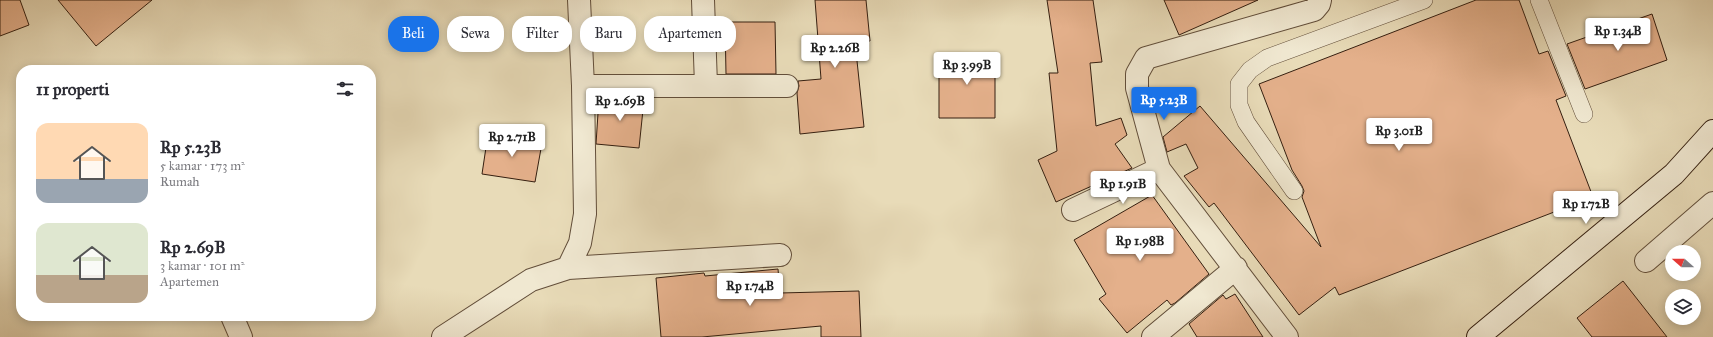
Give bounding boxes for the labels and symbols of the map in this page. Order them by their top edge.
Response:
pin: Rp 1.34B [1577,18,1659,52]
pin: Rp 2.26B [794,35,876,69]
pin: Rp 3.99B [926,52,1008,86]
pin: Rp 5.23B [1123,87,1205,121]
pin: Rp 2.69B [579,88,661,122]
pin: Rp 3.01B [1358,118,1440,152]
pin: Rp 2.71B [471,124,553,158]
pin: Rp 1.91B [1082,171,1164,205]
pin: Rp 1.72B [1545,191,1627,225]
pin: Rp 1.98B [1099,228,1181,262]
north arrow [1665,245,1701,281]
pin: Rp 1.74B [709,273,791,307]

